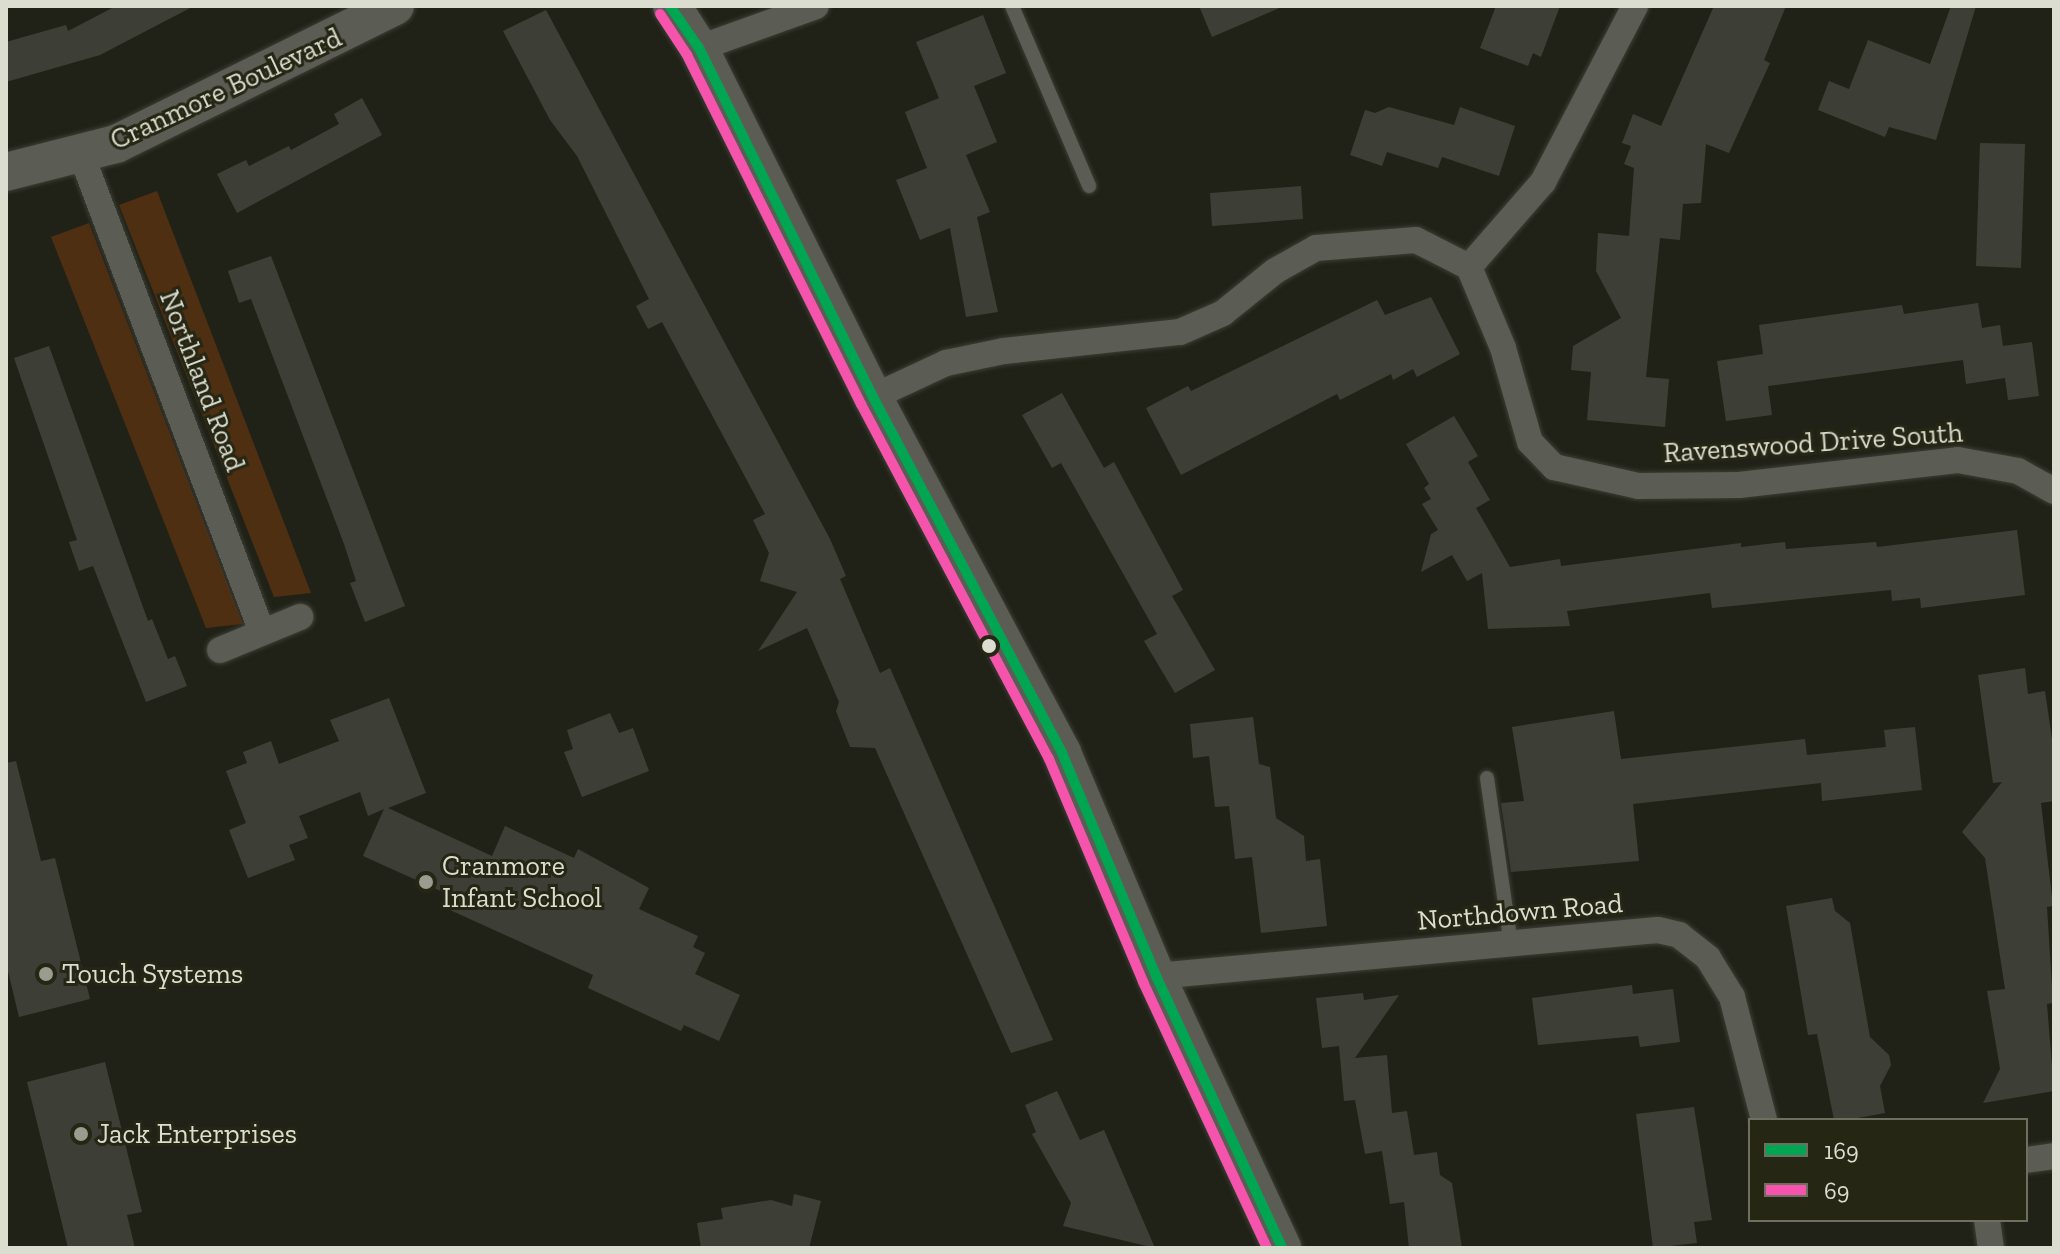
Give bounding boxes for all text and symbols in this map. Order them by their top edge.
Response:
street label: Cranmore Boulevard [105,21,347,157]
street label: Northland Road [152,286,252,476]
street label: Ravenswood Drive South [1662,416,1964,470]
unlabelled marker [981,638,997,654]
place label: Cranmore Infant School [442,849,602,915]
marker: Cranmore Infant School [417,873,435,891]
street label: Northdown Road [1416,886,1624,938]
place label: Touch Systems [62,957,244,991]
marker: Touch Systems [37,965,55,983]
place label: Jack Enterprises [97,1117,297,1151]
legend [1748,1118,2028,1222]
marker: Jack Enterprises [72,1125,90,1143]
text: 169 [1824,1136,1859,1165]
text: 69 [1824,1176,1850,1205]

